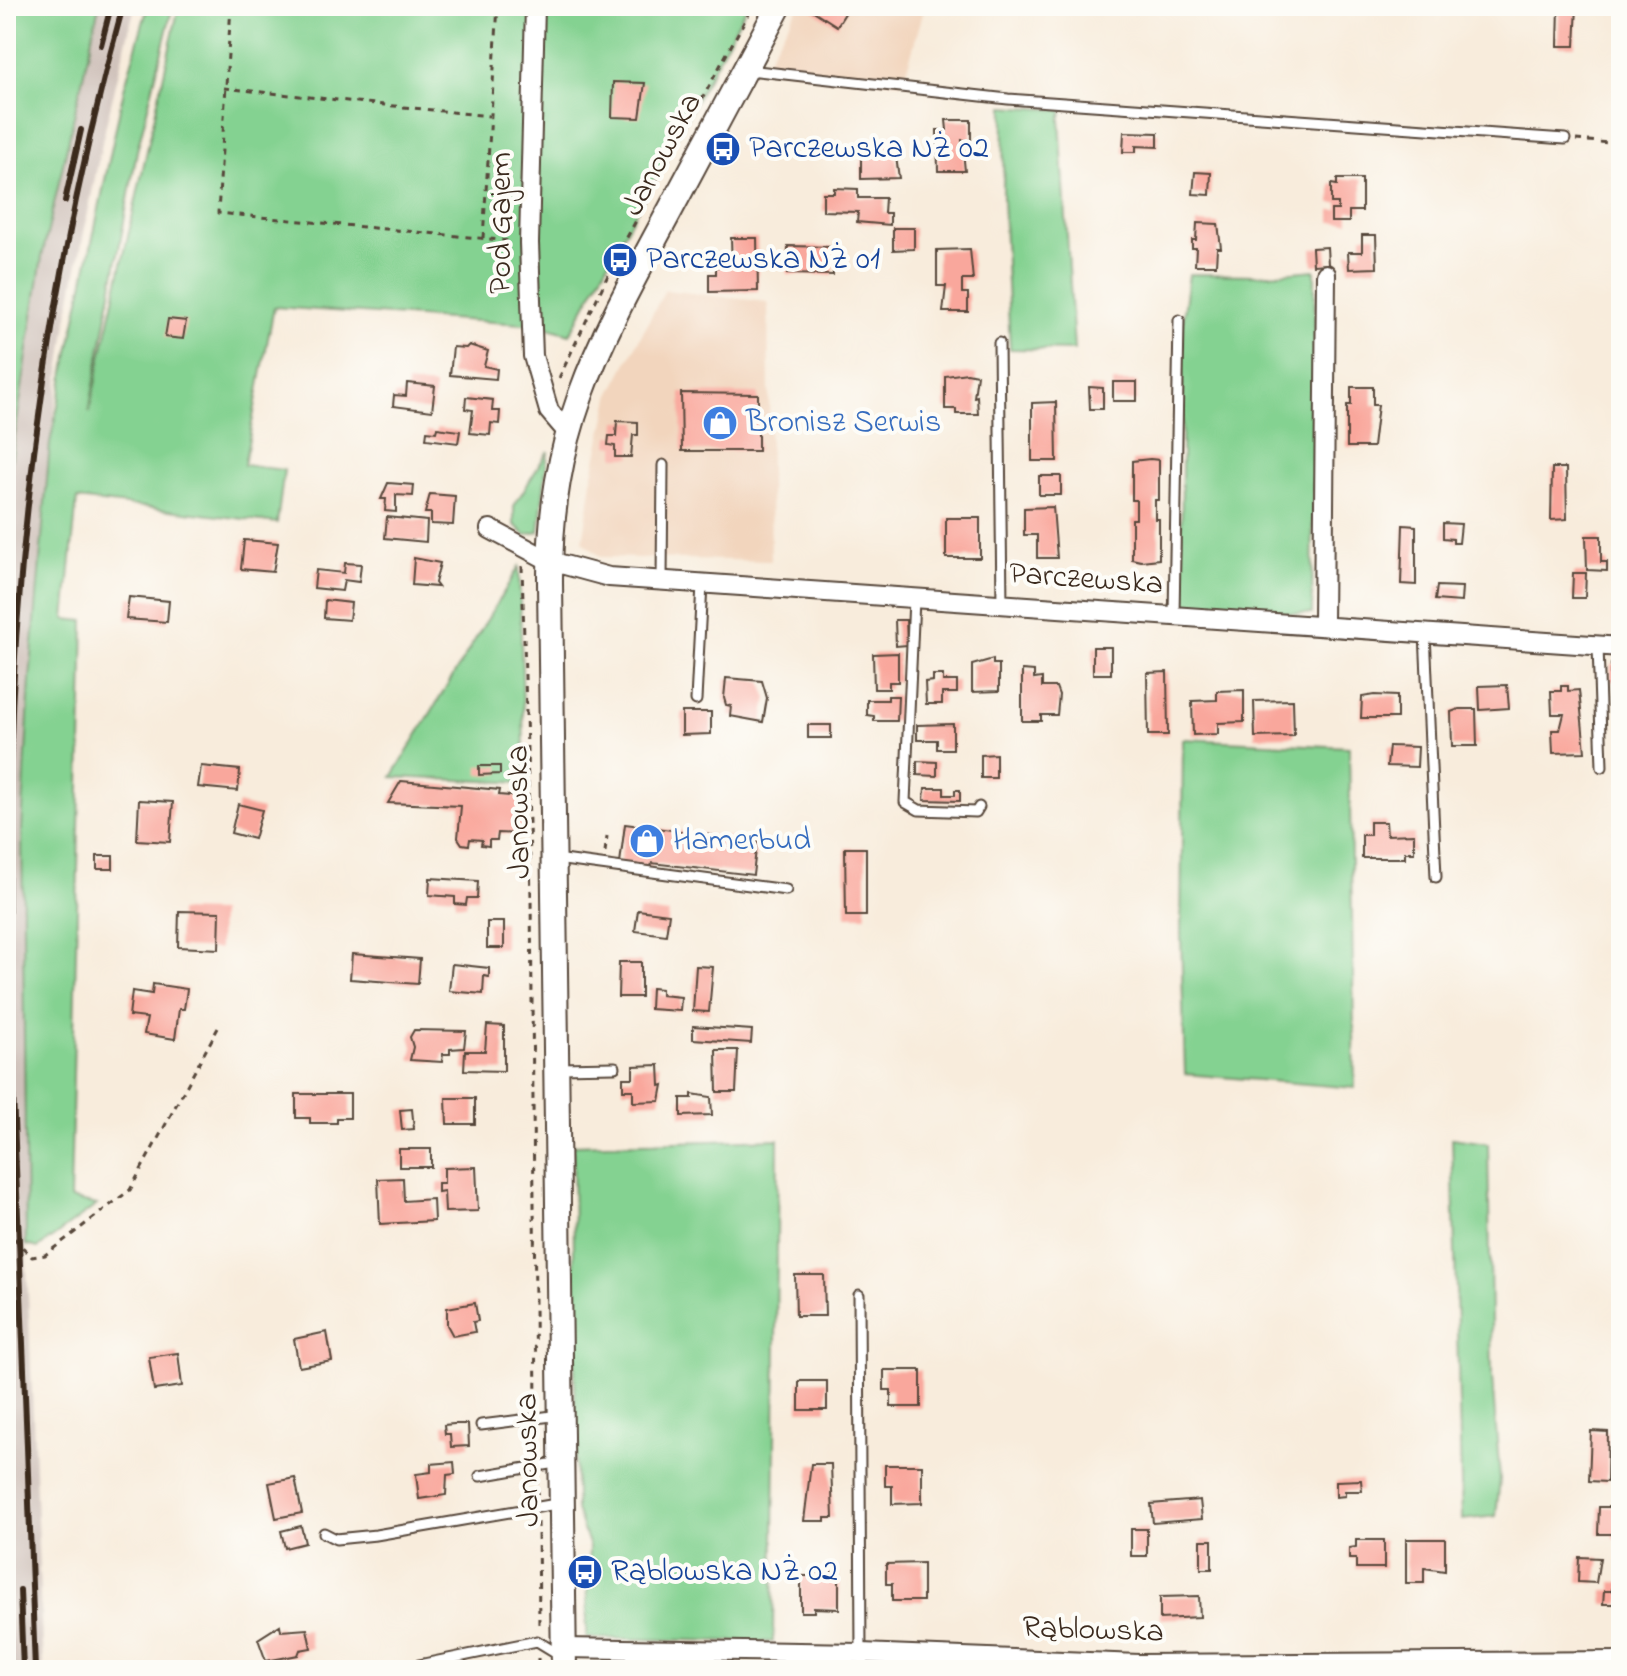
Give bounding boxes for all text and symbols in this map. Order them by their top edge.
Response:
street label: Janowska [611,85,715,225]
place label: Parczewska NŻ 02 [749,126,989,173]
bus stop icon: Parczewska NŻ 02 [704,130,742,168]
street label: Pod Gajem [479,152,526,294]
place label: Parczewska NŻ 01 [646,237,880,284]
bus stop icon: Parczewska NŻ 01 [601,241,639,279]
place label: Bronisz Serwis [745,400,941,447]
shop icon: Bronisz Serwis [701,404,739,442]
street label: Parczewska [1007,551,1165,609]
street label: Janowska [495,745,545,879]
place label: Hamerbud [673,818,811,865]
shop icon: Hamerbud [628,822,666,860]
street label: Janowska [504,1393,554,1527]
place label: Rąblowska NŻ 02 [611,1549,838,1596]
bus stop icon: Rąblowska NŻ 02 [566,1553,604,1591]
street label: Rąblowska [1021,1605,1165,1657]

